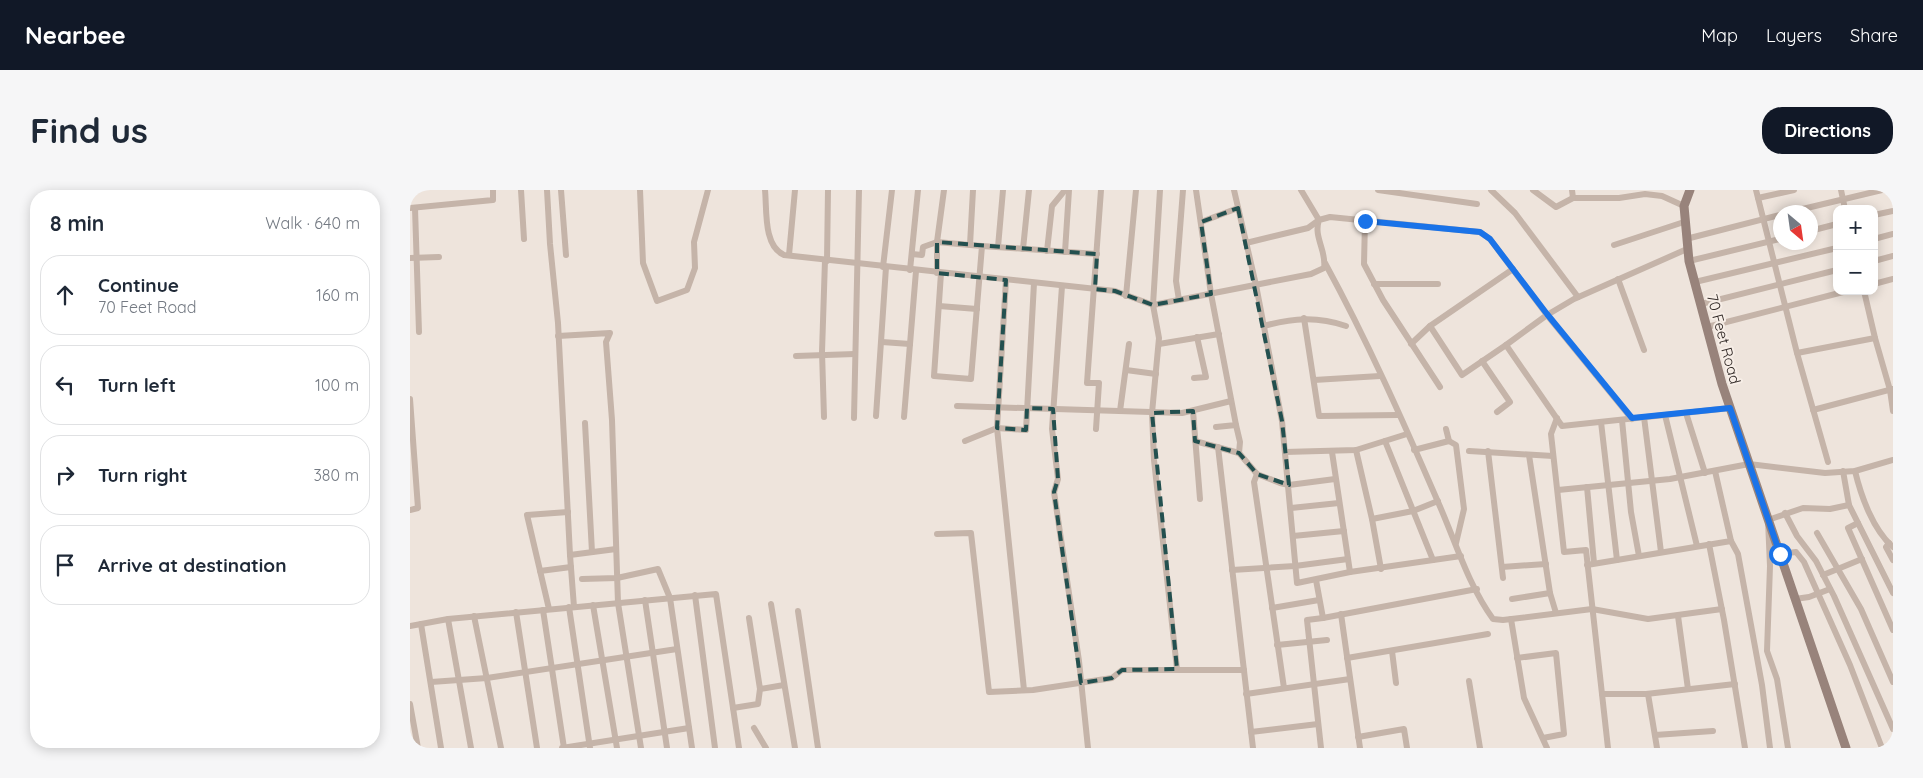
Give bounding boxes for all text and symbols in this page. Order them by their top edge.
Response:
text: Nearbee [25,20,126,50]
text: Map [1701,24,1738,47]
text: Layers [1766,24,1822,47]
text: Share [1850,24,1898,47]
button: Directions [1762,107,1893,154]
text: Find us [30,108,148,152]
north arrow [1773,205,1818,250]
map controls [1833,205,1878,295]
button: + [1833,205,1878,250]
text: 8 min [50,210,104,236]
route end [1354,210,1377,233]
text: Walk · 640 m [265,213,360,233]
button: − [1833,250,1878,295]
text: Continue [98,273,179,297]
icon: ahead [51,281,79,309]
text: 160 m [316,285,359,305]
street label: 70 Feet Road [1703,292,1745,386]
text: 70 Feet Road [98,297,196,317]
icon: left [51,371,79,399]
text: Turn left [98,373,176,397]
text: 100 m [315,375,359,395]
icon: right [51,461,79,489]
text: Turn right [98,463,187,487]
text: 380 m [313,465,359,485]
route start [1769,543,1792,566]
icon: arrive [51,551,79,579]
text: Arrive at destination [98,553,287,577]

